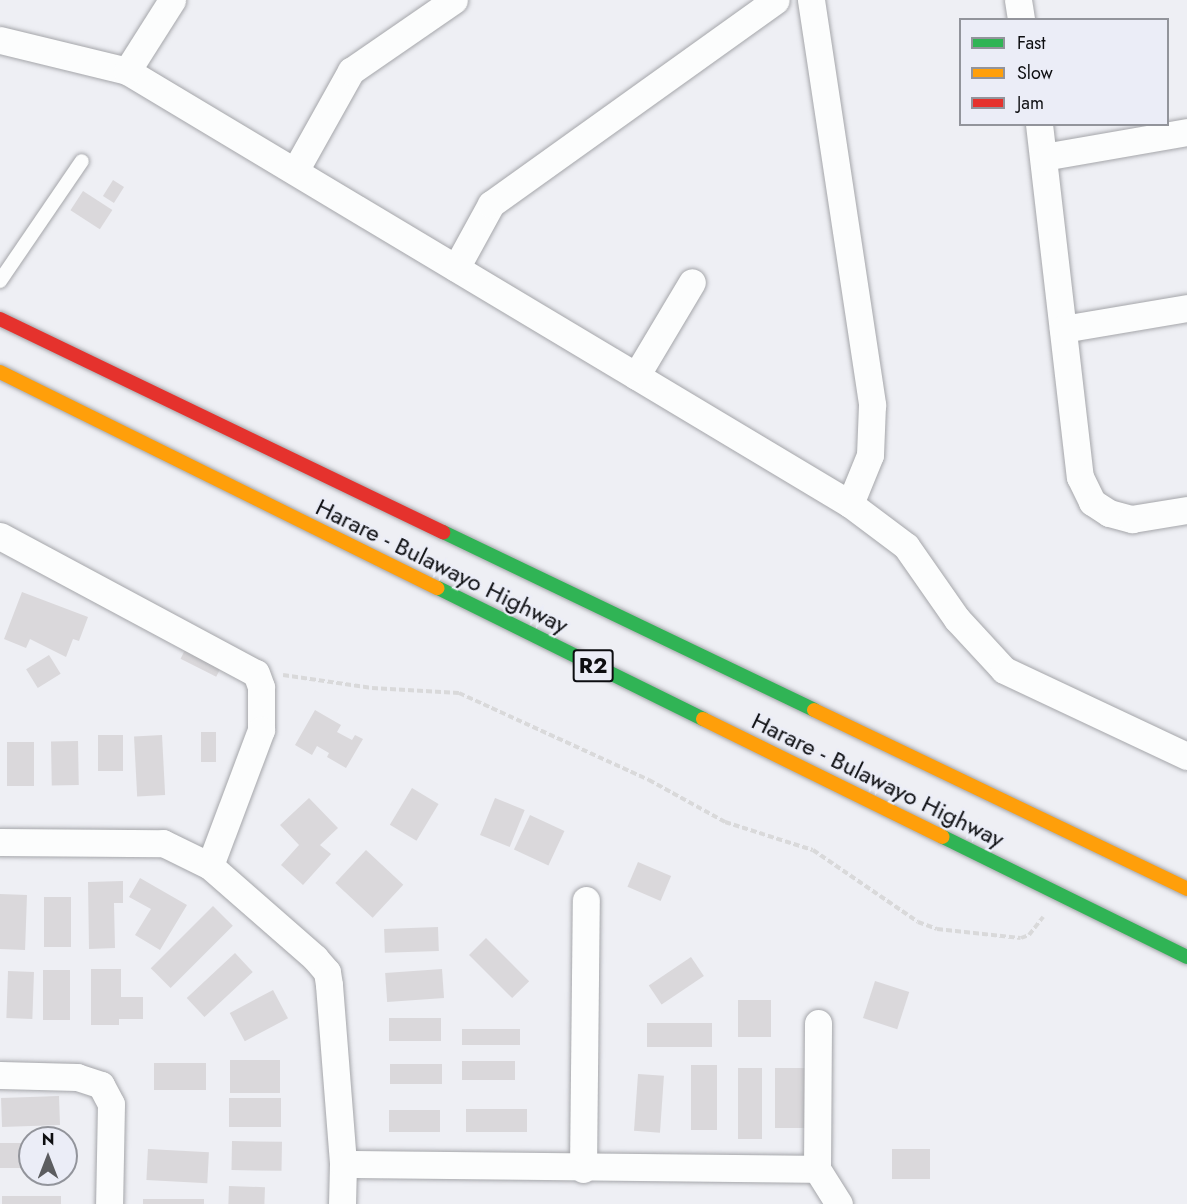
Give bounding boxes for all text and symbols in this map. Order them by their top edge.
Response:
legend [959,18,1169,126]
text: Fast [1017,30,1046,56]
text: Slow [1017,60,1053,86]
text: Jam [1017,90,1044,116]
street label: Harare - Bulawayo Highway [311,492,573,640]
road number: R2 [572,647,614,685]
street label: Harare - Bulawayo Highway [747,706,1009,854]
north arrow [18,1126,78,1186]
text: N [42,1128,54,1151]

